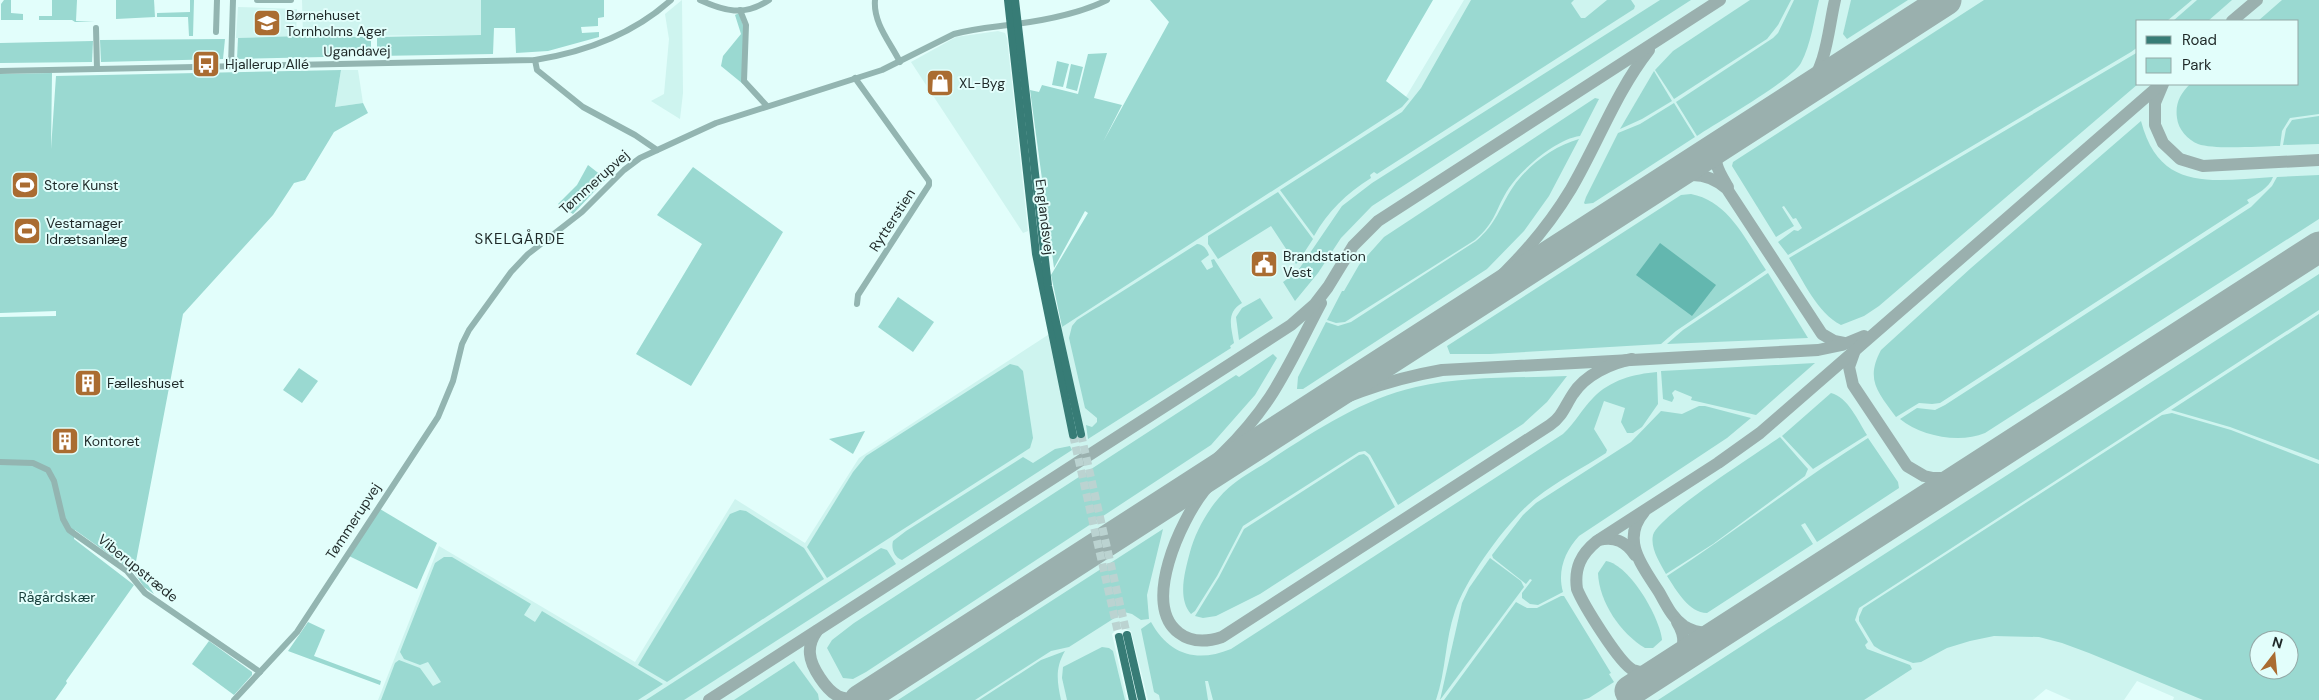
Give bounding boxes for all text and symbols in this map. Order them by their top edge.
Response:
place label: Børnehuset Tornholms Ager [286,6,387,40]
school or university icon: Børnehuset Tornholms Ager [252,8,282,38]
legend [2136,20,2299,85]
text: Road [2182,30,2217,50]
street label: Ugandavej [323,41,391,61]
bus stop icon: Hjallerup Allé [191,49,221,79]
place label: Hjallerup Allé [225,55,309,73]
text: Park [2182,55,2212,75]
shop icon: XL-Byg [925,68,955,98]
place label: XL-Byg [959,74,1005,92]
street label: Tømmerupvej [555,146,633,218]
sports icon: Store Kunst [10,170,40,200]
place label: Store Kunst [44,176,119,194]
street label: Englandsvej [1031,178,1059,256]
street label: Rytterstien [865,185,919,255]
place label: Vestamager Idrætsanlæg [46,214,128,248]
sports icon: Vestamager Idrætsanlæg [12,216,42,246]
district label: SKELGÅRDE [475,229,565,249]
place label: Brandstation Vest [1283,247,1366,281]
public building icon: Brandstation Vest [1249,249,1279,279]
building icon: Fælleshuset [73,368,103,398]
place label: Fælleshuset [107,374,184,392]
building icon: Kontoret [50,426,80,456]
place label: Kontoret [84,432,140,450]
street label: Tømmerupvej [322,479,384,563]
street label: Viberupstræde [94,530,182,606]
park label: Rågårdskær [19,588,95,606]
north arrow [2249,630,2299,680]
text: N [2270,632,2285,653]

